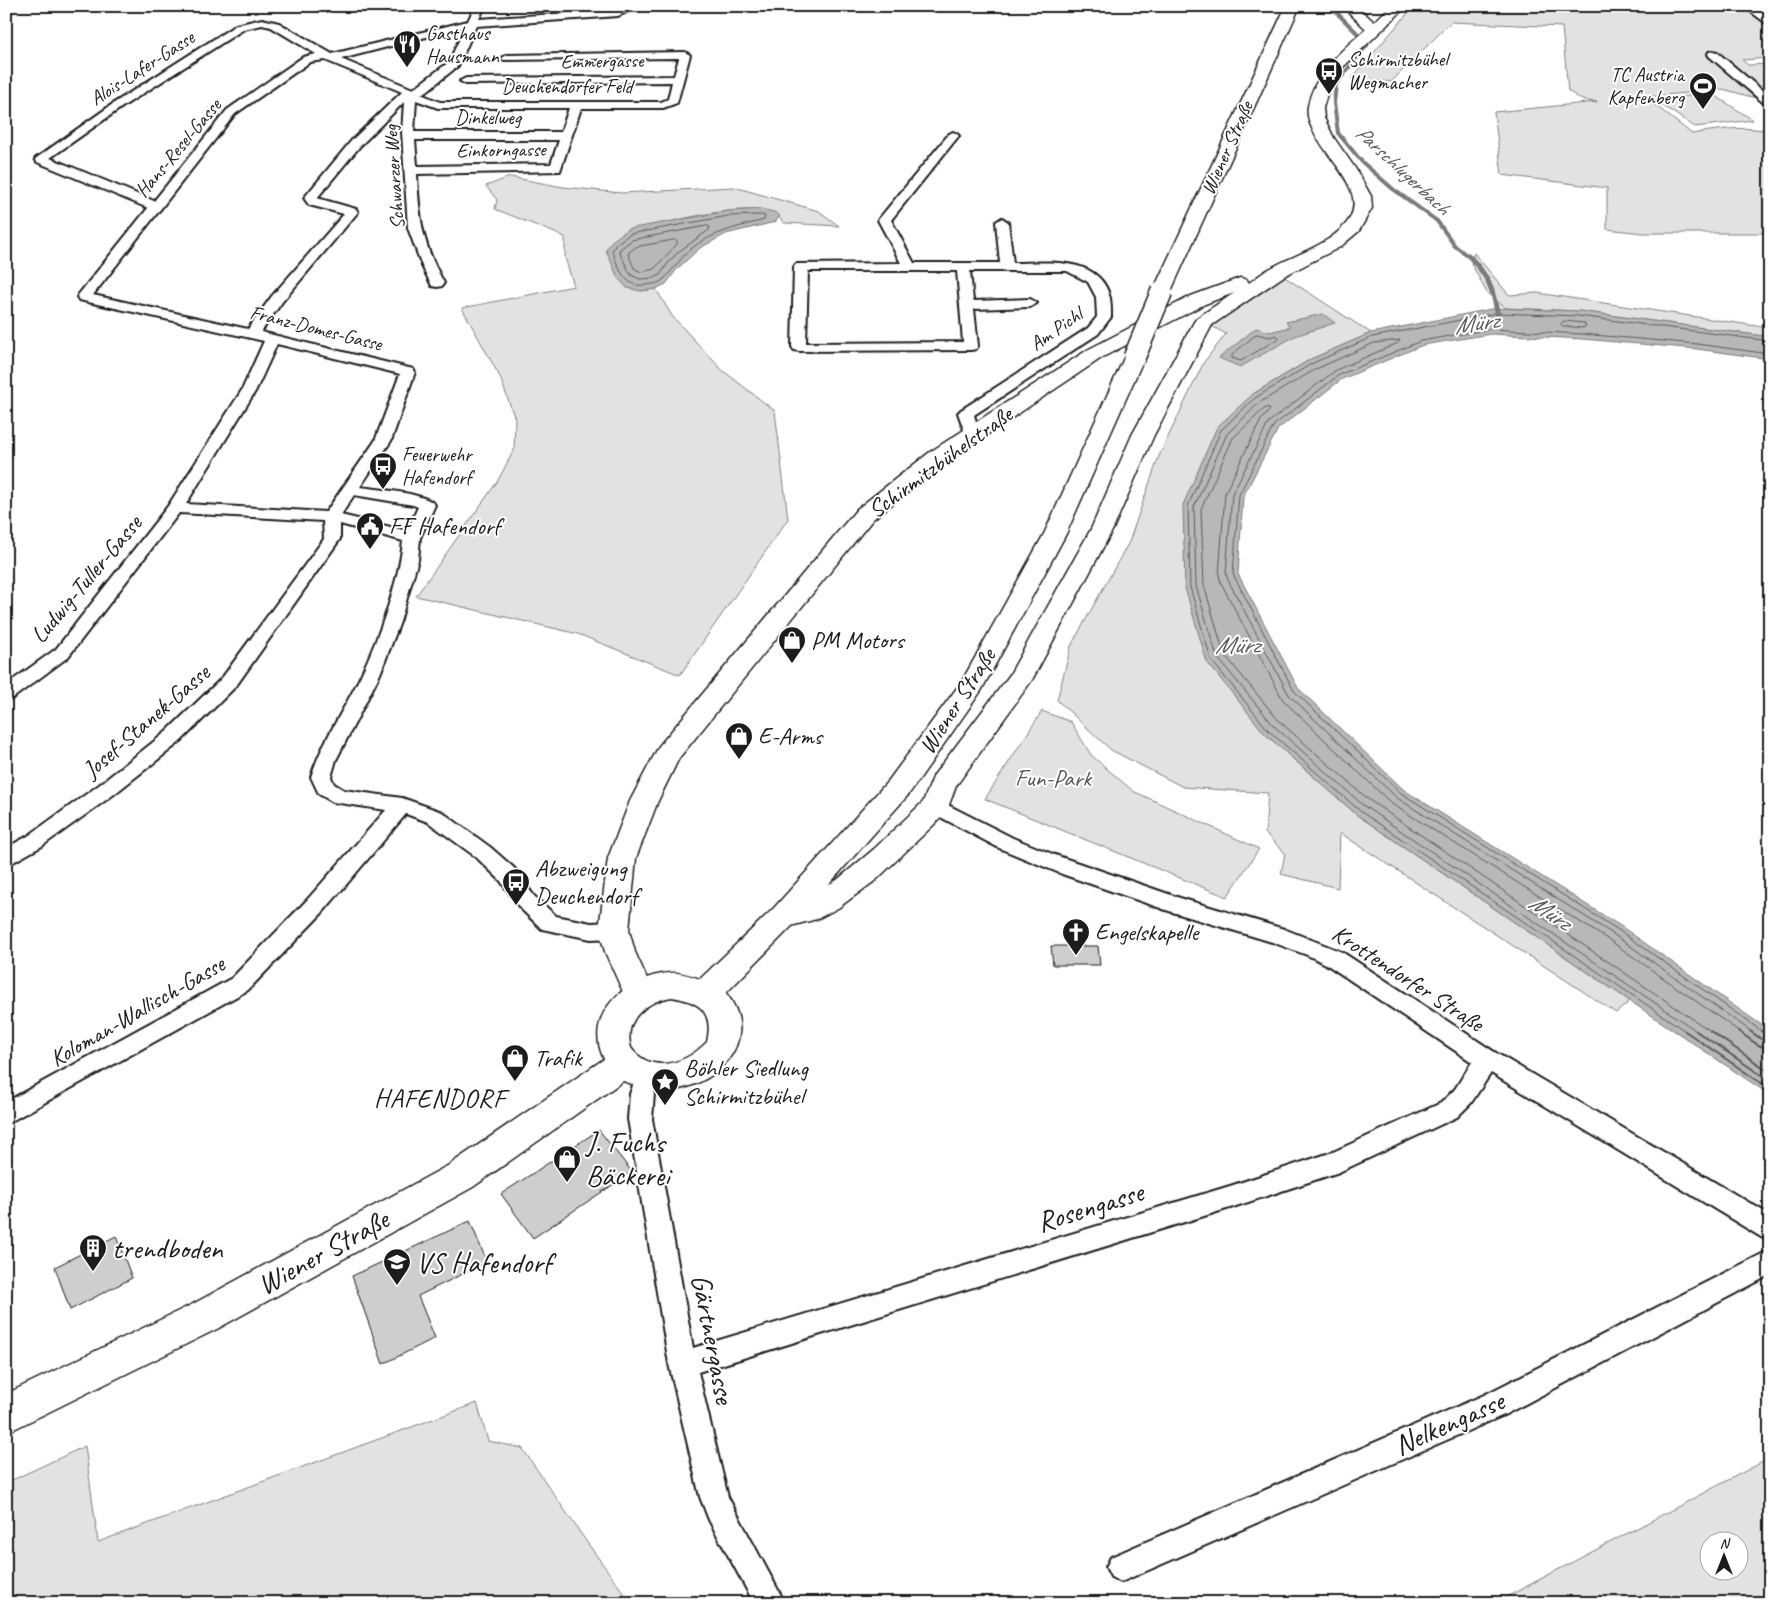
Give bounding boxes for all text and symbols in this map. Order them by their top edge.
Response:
place label: Gasthaus Hausmann [426,21,500,69]
street label: Alois-Lafer-Gasse [85,24,200,111]
restaurant icon: Gasthaus Hausmann [392,29,422,68]
place label: Schirmitzbühel Wegmacher [1348,47,1451,95]
street label: Emmergasse [560,48,645,74]
bus stop icon: Schirmitzbühel Wegmacher [1314,56,1344,95]
place label: TC Austria Kapfenberg [1608,62,1686,110]
sports icon: TC Austria Kapfenberg [1688,71,1718,110]
street label: Deuchendorfer Feld [502,74,635,99]
street label: Hans-Resel-Gasse [129,92,227,202]
street label: Wiener Straße [1195,96,1259,198]
street label: Dinkelweg [455,105,523,130]
water label: Parschlugerbach [1350,120,1457,222]
street label: Schwarzer Weg [378,123,410,230]
street label: Einkorngasse [456,137,547,163]
street label: Franz-Domes-Gasse [247,300,386,357]
street label: Am Pichl [1025,300,1090,356]
water label: Mürz [1452,304,1504,342]
street label: Schirmitzbühelstraße [862,398,1020,524]
place label: Feuerwehr Hafendorf [402,442,475,490]
bus stop icon: Feuerwehr Hafendorf [368,451,398,490]
street label: Ludwig-Tuller-Gasse [24,507,150,649]
public building icon: FF Hafendorf [355,511,385,550]
place label: FF Hafendorf [389,511,505,541]
shop icon: PM Motors [777,625,807,664]
place label: PM Motors [811,625,906,655]
water label: Mürz [1215,629,1263,661]
street label: Wiener Straße [912,641,1003,759]
street label: Josef-Stanek-Gasse [76,656,217,785]
shop icon: E-Arms [724,721,754,760]
place label: E-Arms [758,721,824,751]
park label: Fun-Park [1015,763,1093,793]
place label: Abzweigung Deuchendorf [535,853,643,911]
bus stop icon: Abzweigung Deuchendorf [501,867,531,906]
water label: Mürz [1523,886,1581,940]
church icon: Engelskapelle [1061,917,1091,956]
place label: Engelskapelle [1095,917,1200,947]
street label: Krottendorfer Straße [1327,918,1491,1039]
street label: Koloman-Wallisch-Gasse [44,948,232,1073]
shop icon: Trafik [500,1043,530,1082]
place label: Trafik [534,1043,584,1073]
place label: Böhler Siedlung Schirmitzbühel [684,1053,810,1111]
place icon: Böhler Siedlung Schirmitzbühel [650,1067,680,1106]
district label: HAFENDORF [374,1082,510,1115]
place label: J. Fuchs Bäckerei [584,1124,673,1194]
shop icon: J. Fuchs Bäckerei [552,1144,582,1183]
street label: Rosengasse [1032,1173,1150,1241]
street label: Wiener Straße [251,1200,397,1303]
place label: trendboden [112,1230,224,1267]
building icon: trendboden [78,1233,108,1272]
place label: VS Hafendorf [416,1244,557,1281]
school or university icon: VS Hafendorf [382,1247,412,1286]
street label: Gärtnergasse [682,1271,744,1408]
street label: Nelkengasse [1388,1381,1512,1464]
north arrow [1698,1532,1748,1582]
text: N [1720,1535,1731,1552]

